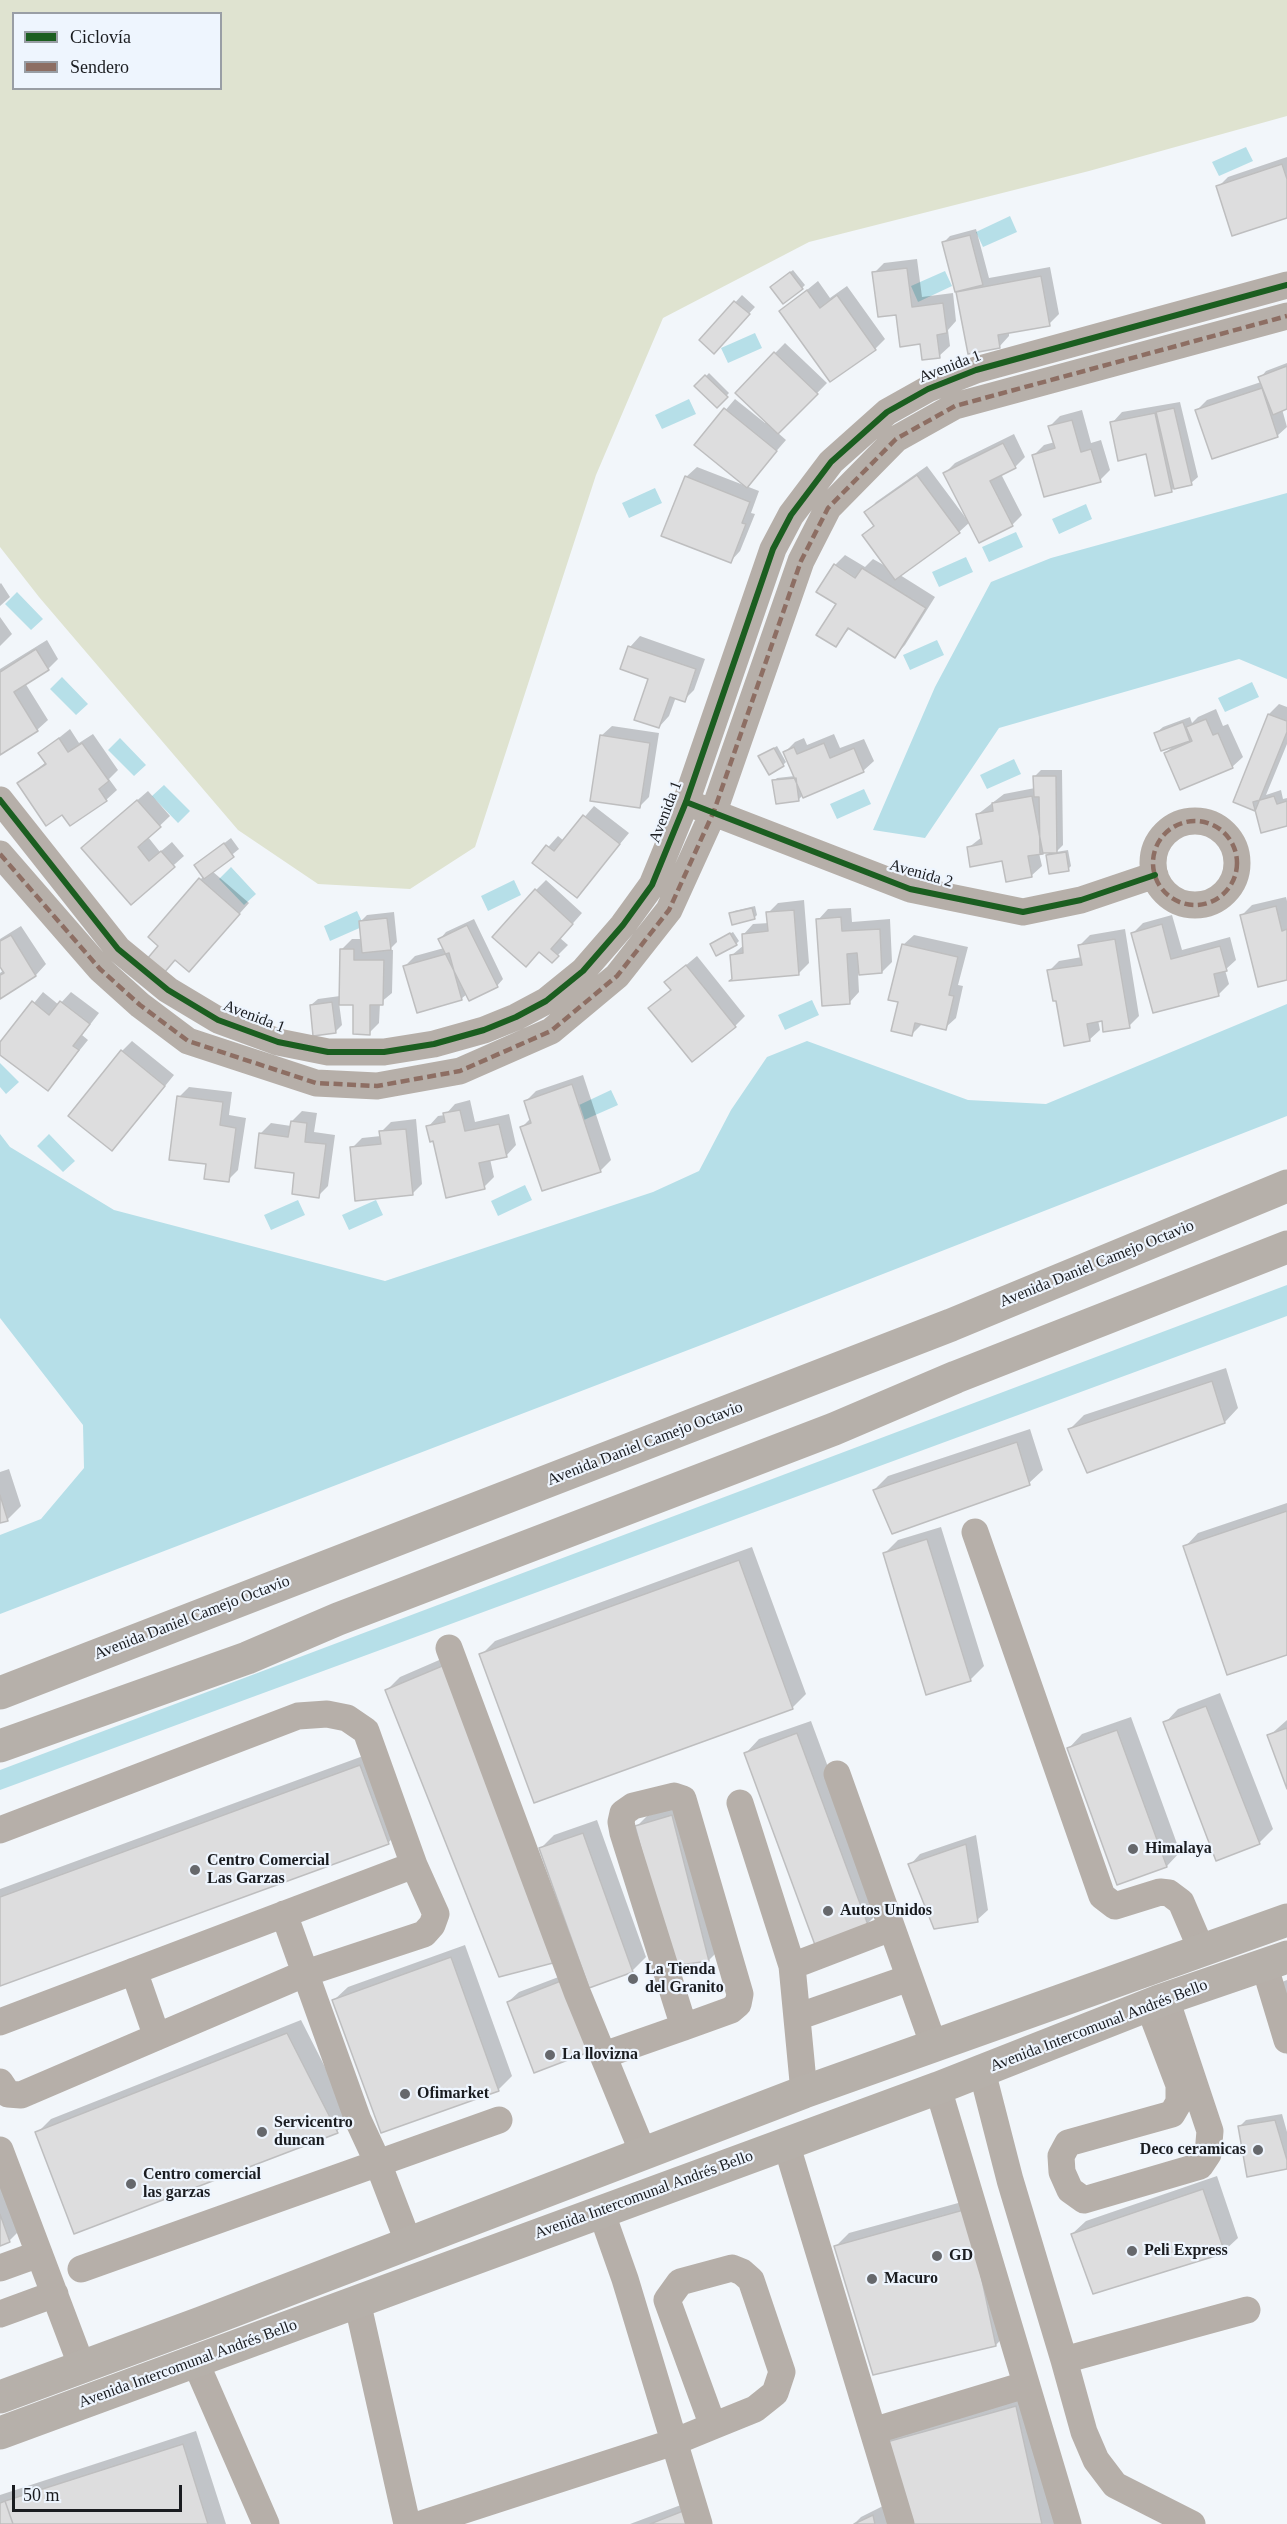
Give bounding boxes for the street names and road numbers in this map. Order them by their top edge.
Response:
street label: Avenida 1 [916,346,984,388]
street label: Avenida 1 [645,778,687,846]
street label: Avenida 2 [887,856,955,892]
street label: Avenida 1 [220,996,288,1038]
street label: Avenida Daniel Camejo Octavio [997,1216,1197,1312]
street label: Avenida Daniel Camejo Octavio [544,1398,746,1490]
street label: Avenida Daniel Camejo Octavio [91,1572,293,1664]
street label: Avenida Intercomunal Andrés Bello [988,1976,1210,2076]
street label: Avenida Intercomunal Andrés Bello [532,2146,756,2244]
street label: Avenida Intercomunal Andrés Bello [76,2315,300,2413]

